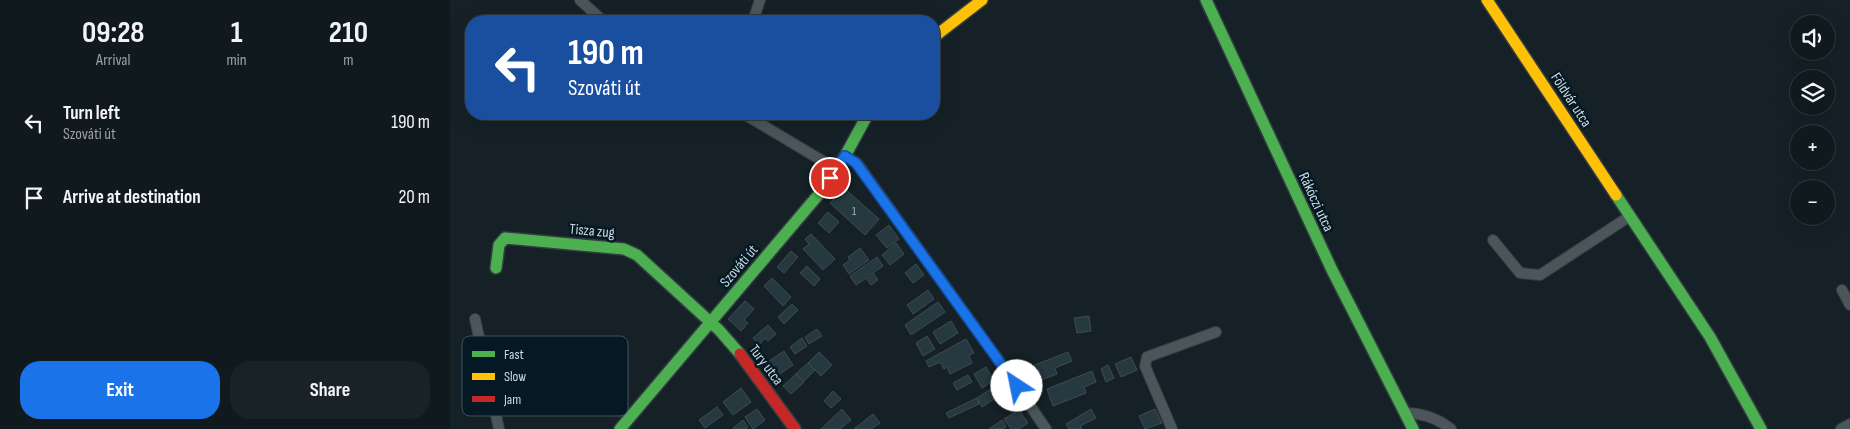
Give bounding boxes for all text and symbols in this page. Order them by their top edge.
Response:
text: 09:28 [82,15,145,51]
text: 1 [231,15,243,51]
text: 210 [329,15,368,51]
map controls [1790,15,1835,225]
button: sound [1790,15,1835,60]
text: 190 m [568,32,644,75]
icon: left [485,35,550,100]
text: Arrival [96,51,130,70]
text: min [227,51,247,70]
text: m [343,51,353,70]
street label: Földvár utca [1546,69,1596,131]
button: layers [1790,70,1835,115]
text: Szováti út [568,75,641,102]
text: Turn left [63,102,120,125]
icon: left [20,109,48,137]
text: 190 m [391,111,430,134]
text: Szováti út [63,125,116,144]
button: + [1790,125,1835,170]
pin [809,157,851,199]
icon: arrive [816,164,844,192]
street label: Rákóczi utca [1294,169,1338,235]
button: − [1790,180,1835,225]
icon: arrive [20,184,48,212]
text: Arrive at destination [63,186,201,209]
text: 20 m [398,186,430,209]
house number: 1 [852,204,857,219]
street label: Tisza zug [569,220,615,242]
street label: Szováti út [716,241,762,291]
legend [462,336,628,416]
street label: Tury utca [745,341,788,389]
text: Fast [504,346,524,363]
position arrow [990,359,1042,411]
button: Exit [20,361,220,419]
button: Share [230,361,430,419]
text: Slow [504,368,526,385]
text: Jam [503,391,521,408]

